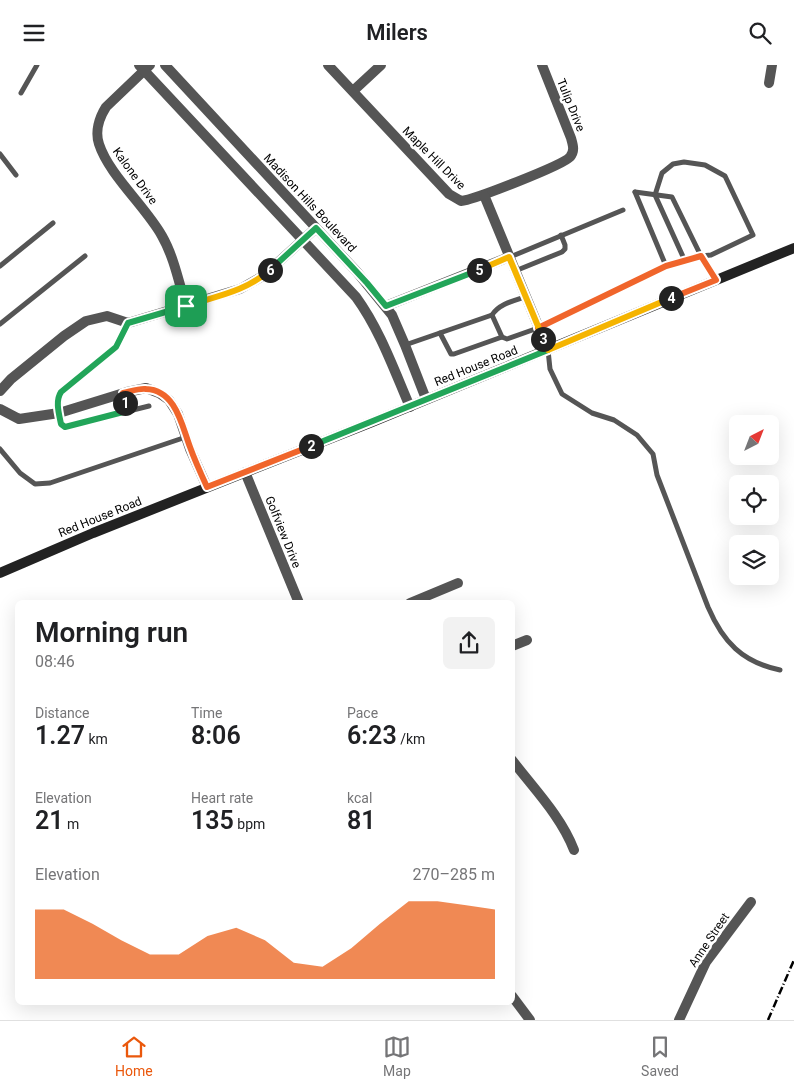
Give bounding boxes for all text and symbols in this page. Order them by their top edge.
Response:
icon: menu [20,19,48,47]
icon: search [746,19,774,47]
text: Milers [366,20,428,45]
street label: Tulip Drive [554,77,588,133]
street label: Maple Hill Drive [400,124,468,192]
street label: Kalone Drive [110,145,160,207]
street label: Madison Hills Boulevard [261,151,359,255]
pin: 6 [258,257,282,283]
pin: 5 [466,257,492,283]
text: 6 [266,262,275,278]
text: 5 [475,262,484,278]
pin [165,285,207,327]
pin: 4 [658,285,684,311]
text: 4 [667,290,676,306]
icon: arrive [172,292,200,320]
pin: 3 [530,327,556,351]
text: 3 [539,331,548,347]
street label: Red House Road [432,343,520,389]
pin: 1 [112,391,138,415]
text: 1 [121,395,130,411]
north arrow [729,415,779,465]
map controls [729,415,779,585]
pin: 2 [298,433,324,459]
text: 2 [307,438,316,454]
button: locate [729,475,779,525]
street label: Red House Road [56,494,144,540]
street label: Golfview Drive [262,494,304,570]
button: layers [729,535,779,585]
text: Morning run [35,616,188,649]
button: share [443,617,495,669]
text: 08:46 [35,652,75,671]
text: Distance [35,705,90,721]
text: Time [191,705,222,721]
text: Pace [347,705,378,721]
text: 1.27 [35,721,85,750]
text: 8:06 [191,721,241,750]
text: 6:23 [347,721,397,750]
text: km [85,731,108,747]
text: /km [397,731,425,747]
text: Elevation [35,790,92,806]
text: Heart rate [191,790,253,806]
text: kcal [347,790,372,806]
text: 21 [35,806,64,835]
text: 135 [191,806,234,835]
text: 81 [347,806,376,835]
text: m [64,816,79,832]
text: bpm [234,816,265,832]
text: Elevation [35,865,100,884]
text: 270–285 m [413,865,495,884]
street label: Anne Street [686,910,732,970]
tab: Home [115,1033,153,1079]
tab: Map [383,1033,411,1079]
tab: Saved [641,1033,679,1079]

